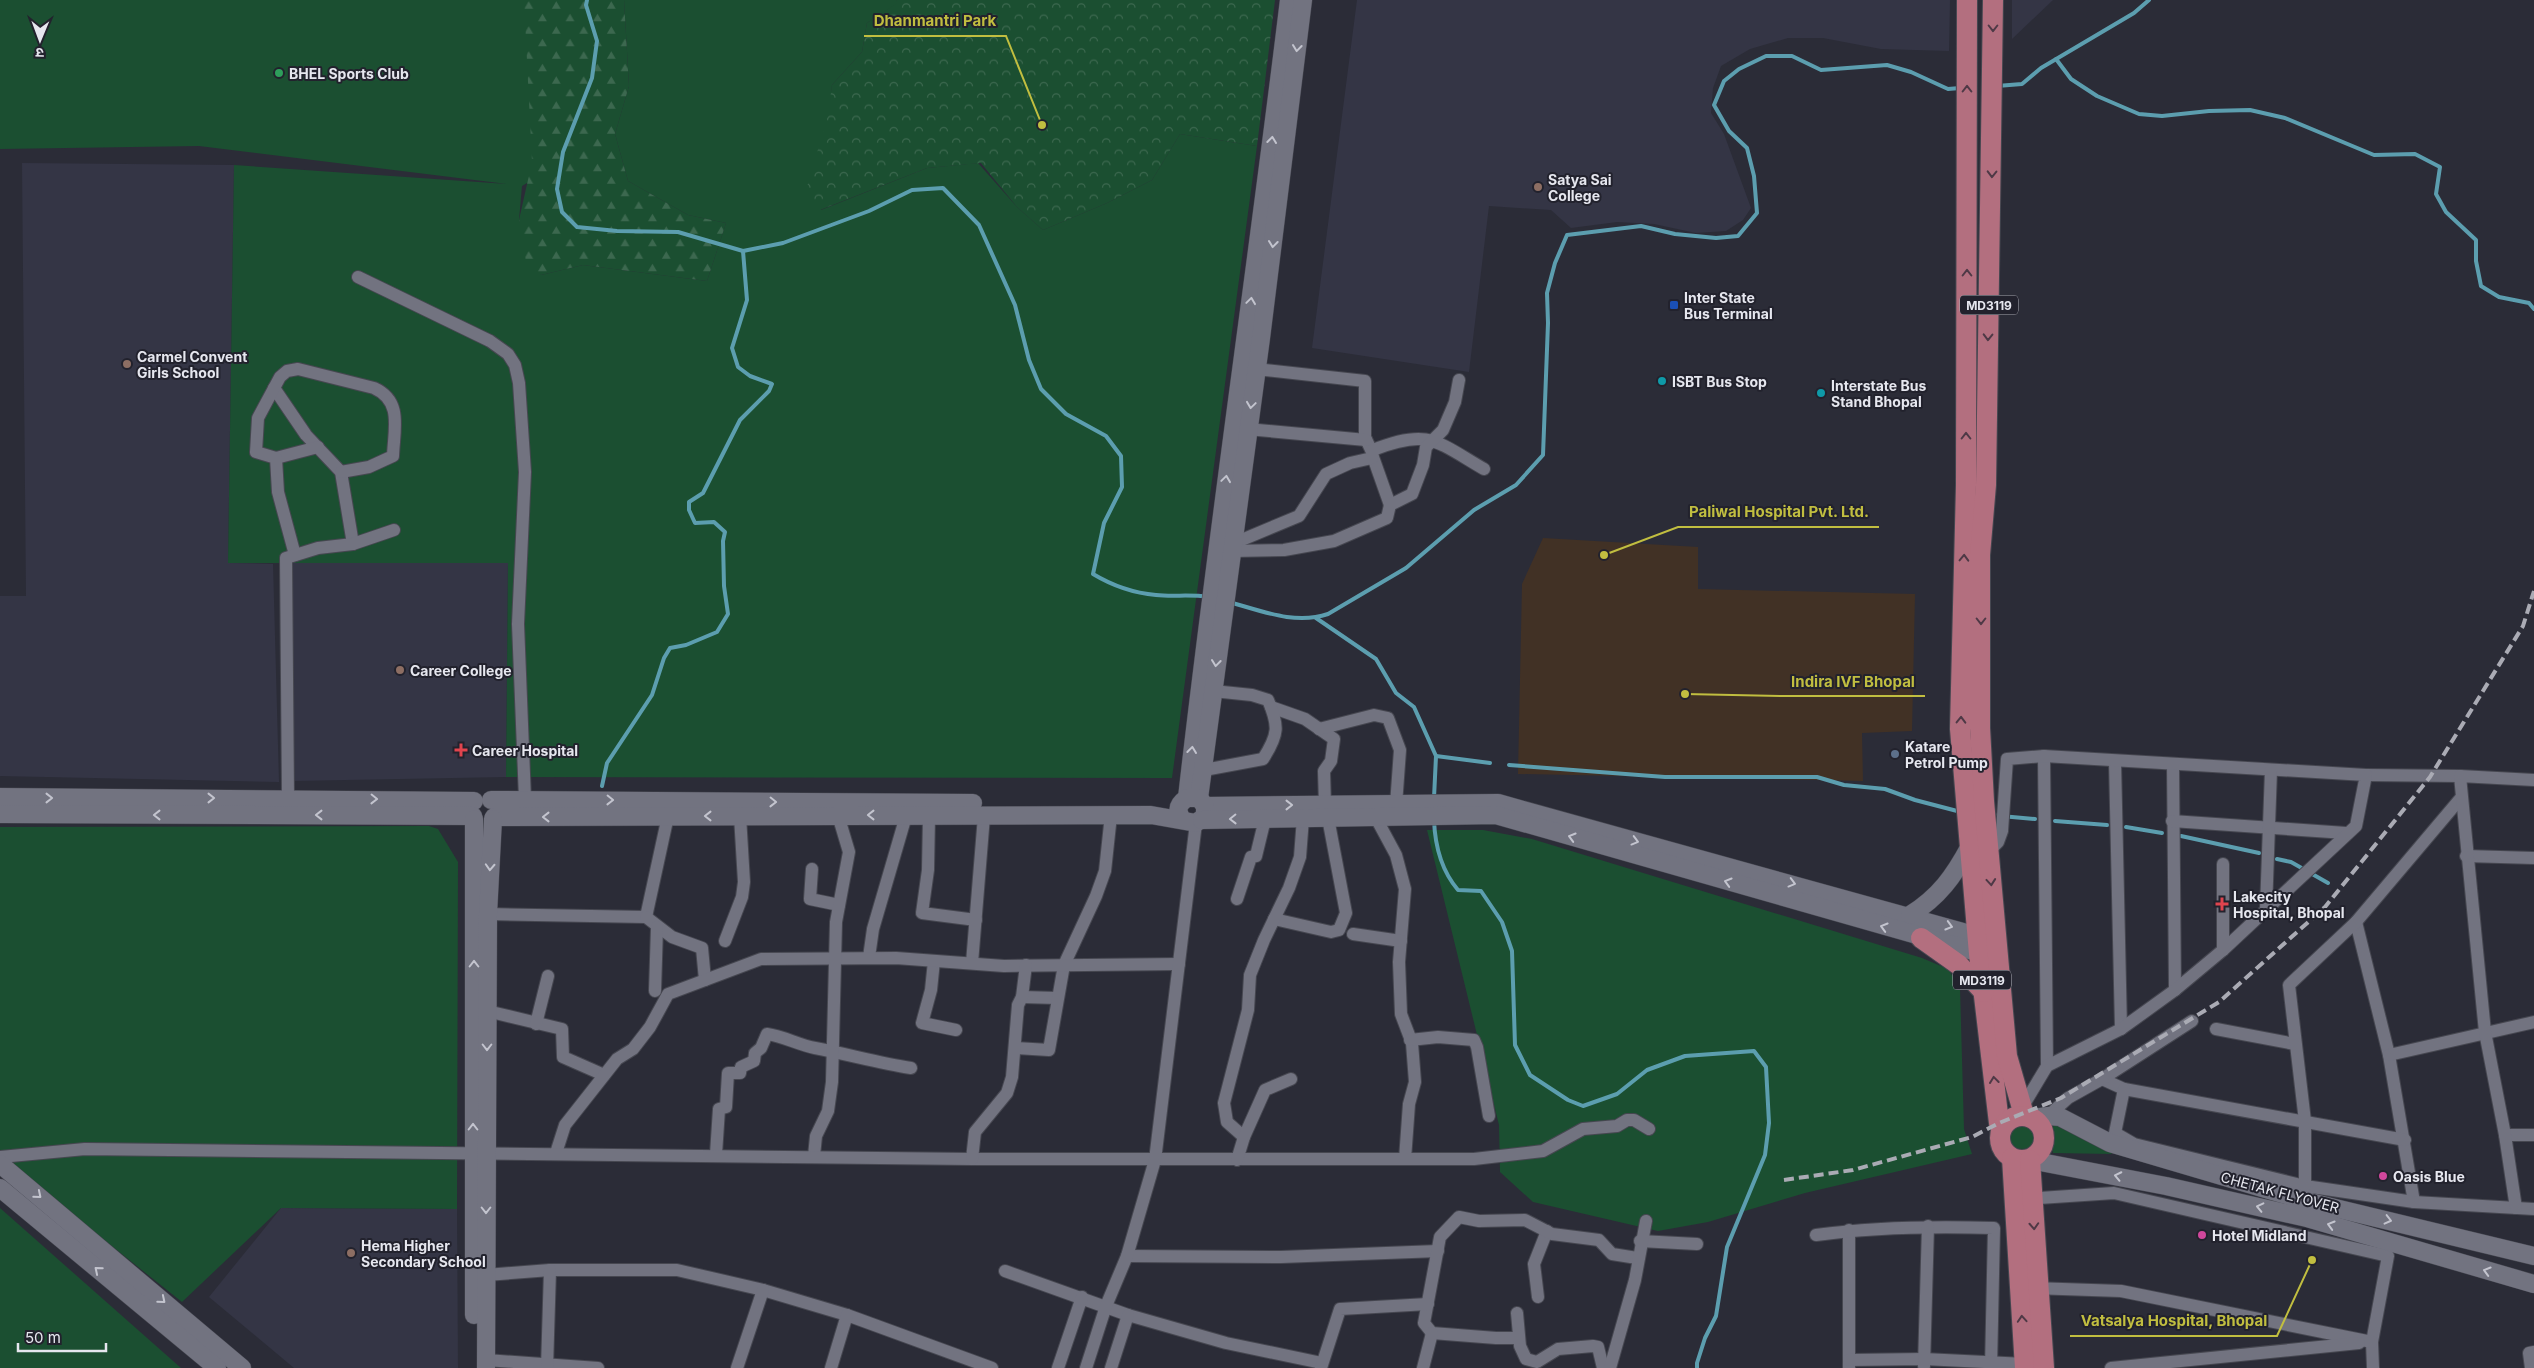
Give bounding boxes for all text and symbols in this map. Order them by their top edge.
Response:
callout: Dhanmantri Park [864,6,1006,36]
text: Dhanmantri Park [874,11,997,30]
north arrow [15,15,65,65]
one-way arrow [1988,25,1998,33]
text: उ [35,45,44,62]
one-way arrow [1292,45,1303,53]
place label: BHEL Sports Club [289,65,409,82]
marker: BHEL Sports Club [273,67,285,79]
one-way arrow [1962,84,1972,92]
one-way arrow [1266,135,1277,143]
place label: Satya Sai College [1548,171,1612,204]
one-way arrow [1986,171,1997,179]
marker: Satya Sai College [1532,181,1544,193]
one-way arrow [1268,241,1279,249]
one-way arrow [1962,269,1972,277]
place label: Inter State Bus Terminal [1684,289,1773,322]
one-way arrow [1245,296,1256,304]
road number: MD3119 [1960,296,2018,314]
marker: Inter State Bus Terminal [1668,299,1680,311]
one-way arrow [1983,333,1994,341]
place label: Carmel Convent Girls School [137,348,247,381]
marker: Carmel Convent Girls School [121,358,133,370]
place label: ISBT Bus Stop [1672,373,1767,390]
marker: ISBT Bus Stop [1656,375,1668,387]
place label: Interstate Bus Stand Bhopal [1831,377,1926,410]
marker: Interstate Bus Stand Bhopal [1815,387,1827,399]
one-way arrow [1246,402,1257,410]
one-way arrow [1961,432,1971,440]
one-way arrow [1221,475,1231,483]
callout: Paliwal Hospital Pvt. Ltd. [1678,497,1879,527]
text: Paliwal Hospital Pvt. Ltd. [1689,502,1869,521]
one-way arrow [1959,553,1970,561]
one-way arrow [1975,617,1986,625]
one-way arrow [1212,659,1222,668]
place label: Career College [410,662,512,679]
marker: Career College [394,664,406,676]
callout: Indira IVF Bhopal [1781,666,1925,696]
text: Indira IVF Bhopal [1791,672,1915,691]
one-way arrow [1955,716,1966,724]
place label: Katare Petrol Pump [1905,738,1988,771]
place label: Career Hospital [472,742,578,759]
marker: Career Hospital [454,743,468,757]
one-way arrow [1186,745,1197,753]
marker: Katare Petrol Pump [1889,748,1901,760]
one-way arrow [45,793,53,803]
one-way arrow [208,793,215,803]
one-way arrow [370,794,378,804]
one-way arrow [606,795,614,805]
one-way arrow [769,797,777,807]
one-way arrow [1286,800,1293,810]
one-way arrow [152,810,160,820]
one-way arrow [315,810,322,820]
one-way arrow [866,810,874,820]
one-way arrow [704,811,712,821]
one-way arrow [541,812,549,822]
one-way arrow [1229,814,1236,824]
one-way arrow [1567,832,1576,843]
one-way arrow [1631,835,1639,845]
one-way arrow [485,864,496,872]
one-way arrow [1724,878,1732,888]
one-way arrow [1787,878,1796,888]
one-way arrow [1986,878,1997,886]
place label: Lakecity Hospital, Bhopal [2233,888,2345,921]
marker: Lakecity Hospital, Bhopal [2215,897,2229,911]
one-way arrow [1944,921,1952,931]
one-way arrow [1880,923,1888,933]
one-way arrow [469,960,479,968]
road number: MD3119 [1953,970,2011,990]
one-way arrow [482,1044,492,1052]
one-way arrow [1989,1076,2000,1084]
one-way arrow [468,1123,478,1130]
street label: CHETAK FLYOVER [2219,1168,2341,1216]
place label: Oasis Blue [2393,1168,2465,1185]
marker: Oasis Blue [2377,1170,2389,1182]
one-way arrow [2113,1172,2122,1182]
one-way arrow [32,1190,41,1199]
one-way arrow [2255,1202,2264,1213]
one-way arrow [481,1206,491,1214]
one-way arrow [2384,1214,2393,1225]
one-way arrow [2328,1220,2336,1230]
one-way arrow [2029,1222,2040,1230]
place label: Hotel Midland [2212,1227,2307,1244]
marker: Hotel Midland [2196,1229,2208,1241]
place label: Hema Higher Secondary School [361,1237,486,1270]
marker: Hema Higher Secondary School [345,1247,357,1259]
one-way arrow [95,1266,104,1275]
one-way arrow [2483,1266,2492,1276]
one-way arrow [156,1294,165,1303]
callout: Vatsalya Hospital, Bhopal [2070,1306,2277,1336]
text: Vatsalya Hospital, Bhopal [2081,1311,2267,1330]
one-way arrow [2017,1315,2028,1323]
scale bar [18,1320,105,1352]
text: 50 m [25,1328,61,1347]

